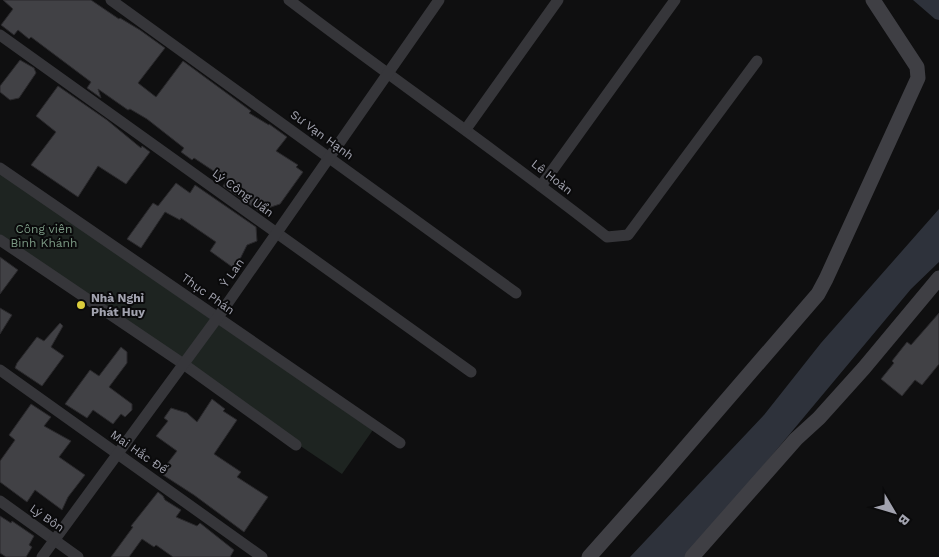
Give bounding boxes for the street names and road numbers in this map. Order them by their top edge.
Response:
street label: Sư Vạn Hạnh [288,107,356,163]
street label: Lê Hoàn [529,157,575,197]
street label: Lý Công Uẩn [210,166,276,220]
street label: Ỷ Lan [217,256,247,290]
street label: Thục Phán [179,271,237,317]
street label: Mai Hắc Đế [108,427,170,477]
street label: Lý Bôn [27,501,67,535]

